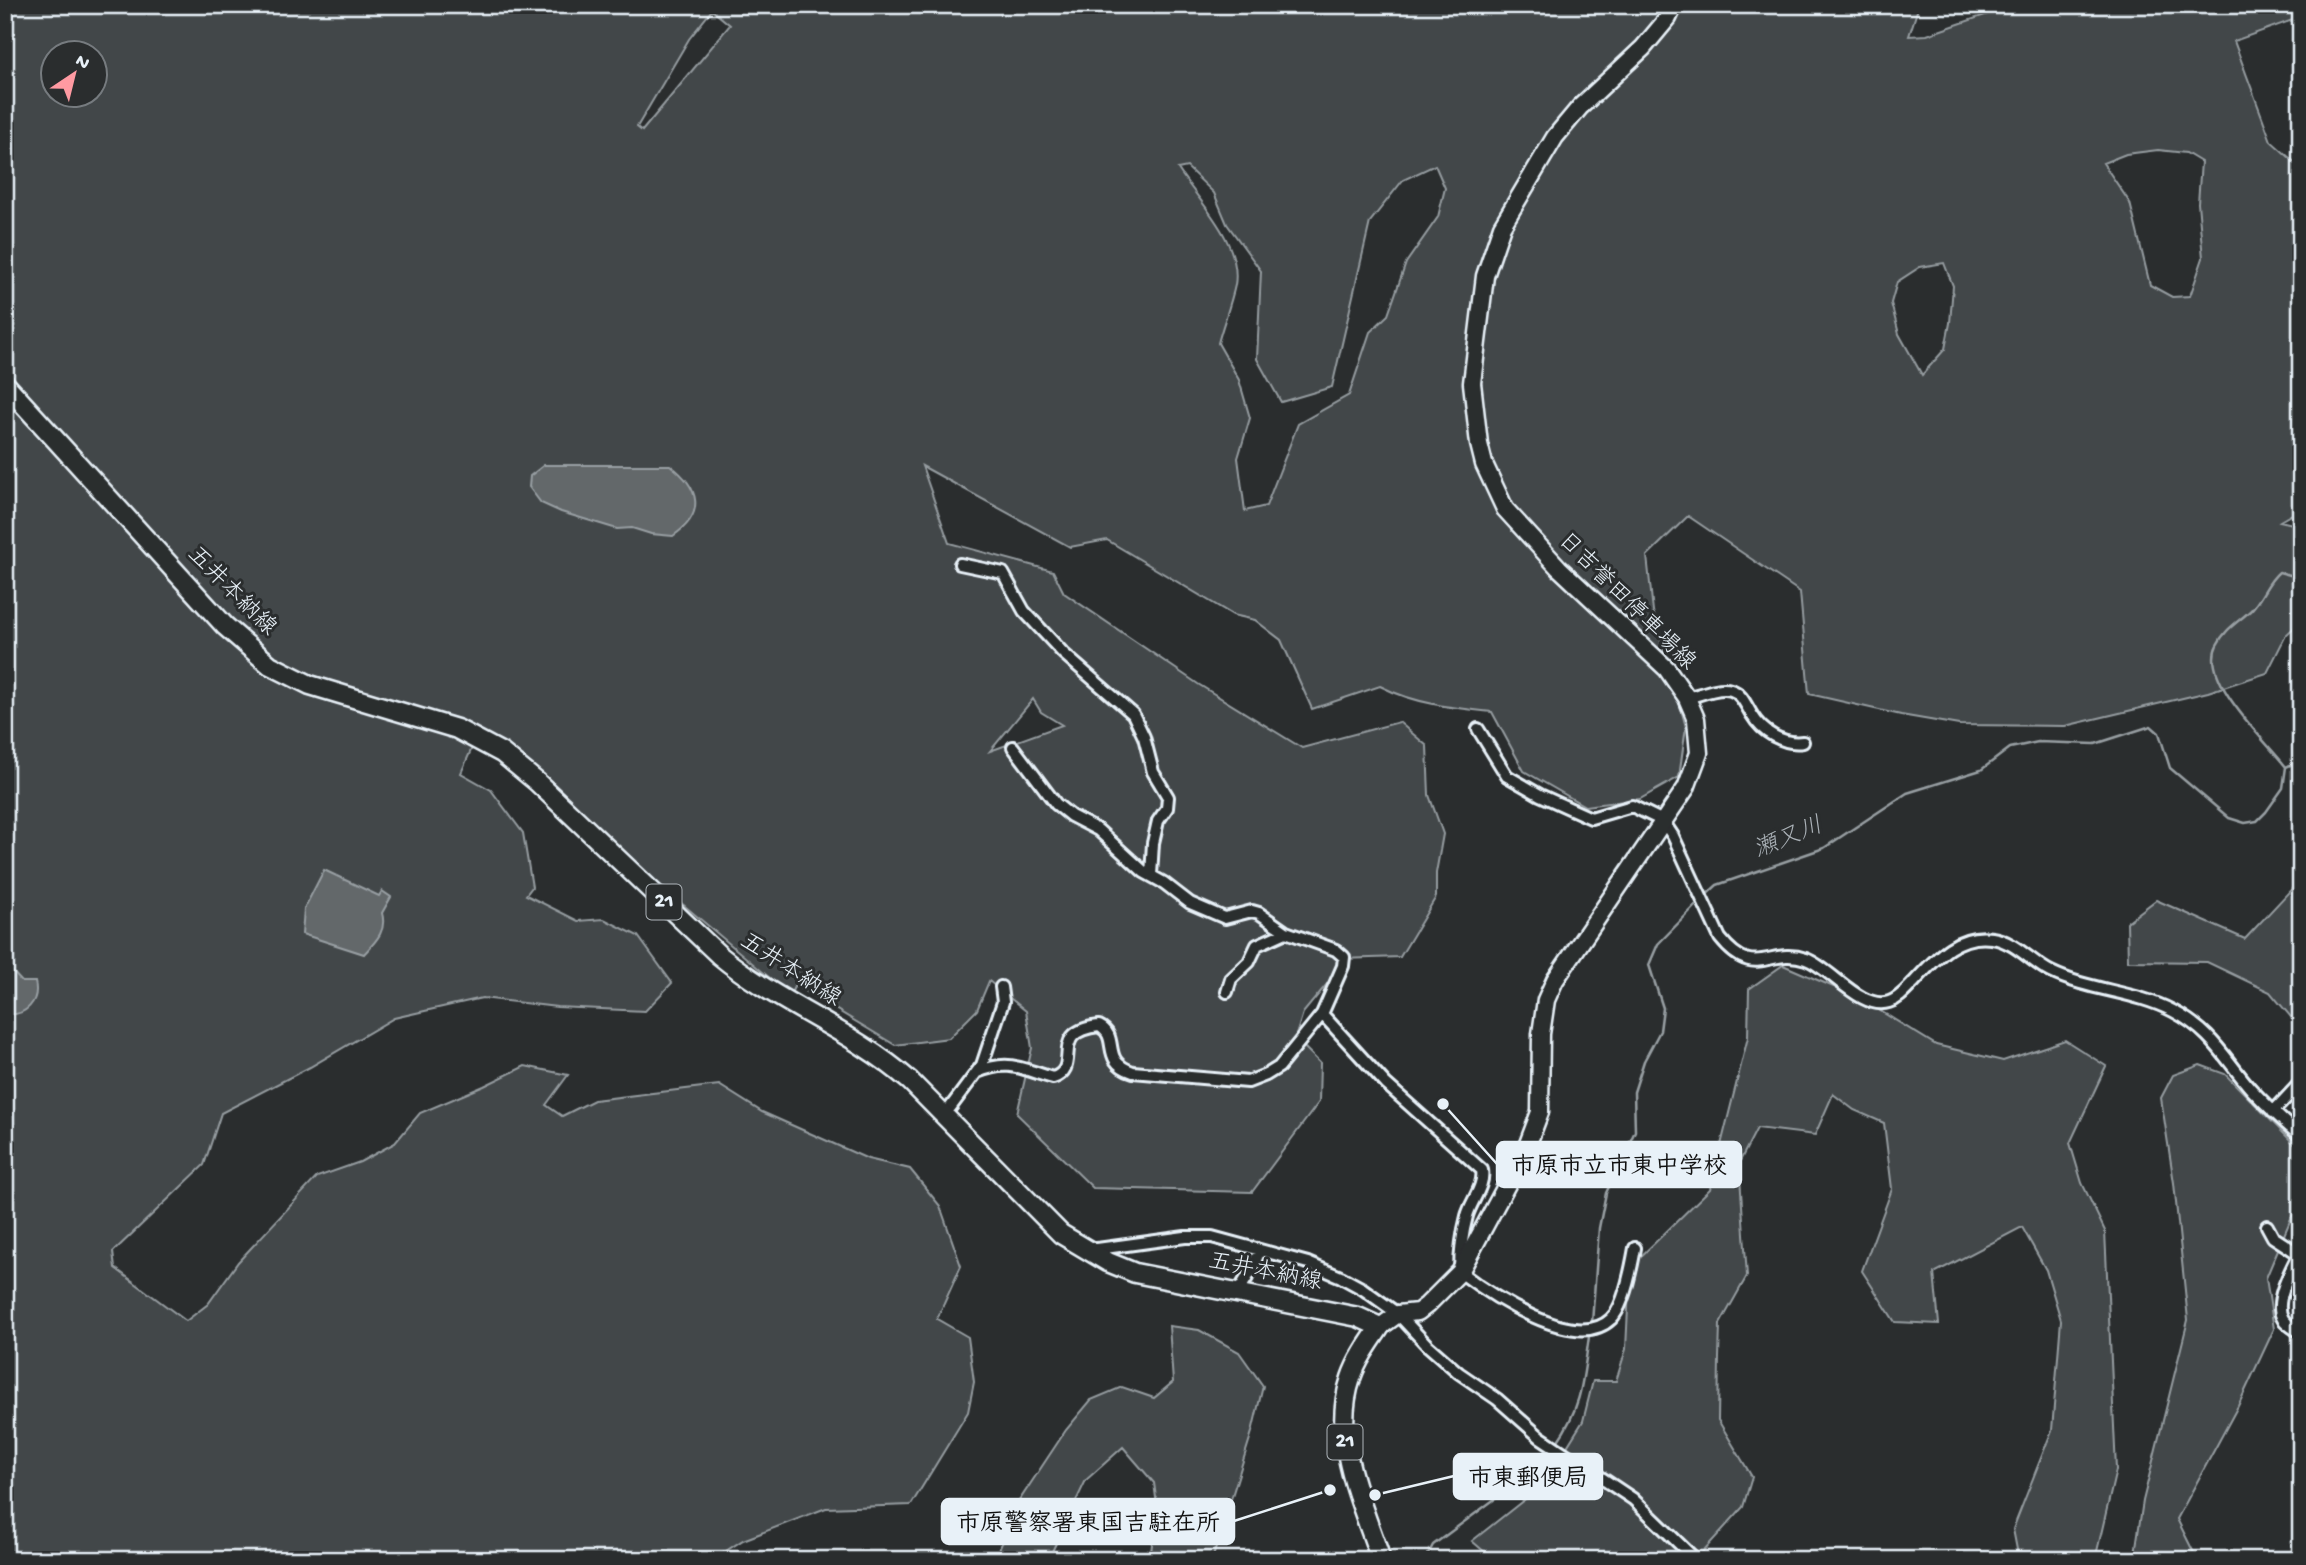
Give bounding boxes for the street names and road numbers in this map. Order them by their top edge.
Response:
street label: 日吉誉田停車場線 [1551,527,1701,677]
street label: 五井本納線 [181,541,282,642]
road number: 21 [646,884,682,920]
street label: 五井本納線 [734,928,846,1014]
street label: 五井本納線 [1206,1248,1324,1297]
road number: 21 [1328,1424,1362,1460]

